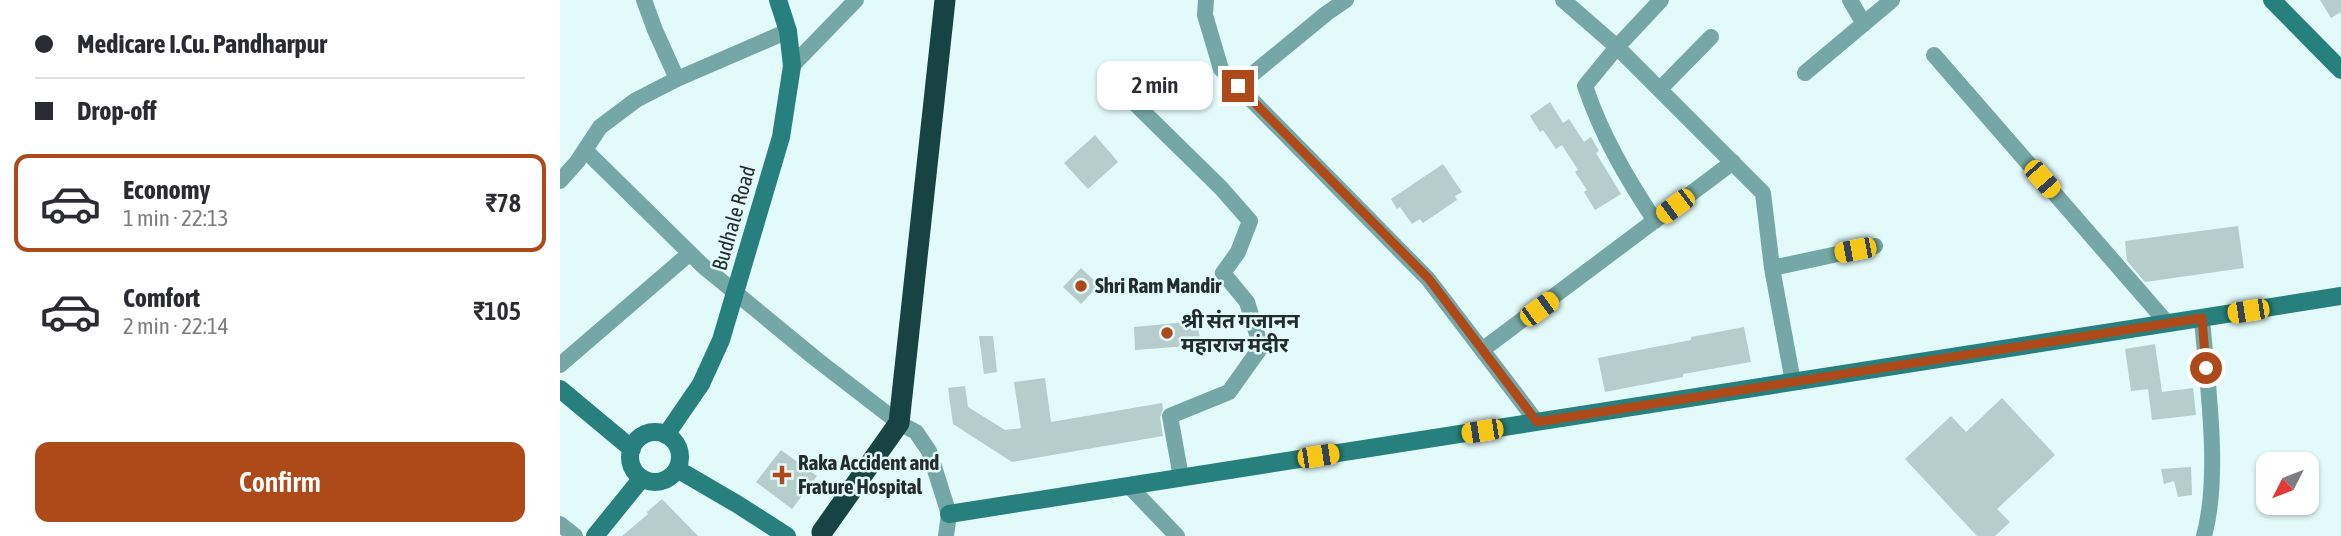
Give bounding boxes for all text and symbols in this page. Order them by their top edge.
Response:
text: Medicare I.Cu. Pandharpur [77,29,327,59]
callout: 2 min [1098,62,1214,110]
route end [1222,70,1254,102]
text: 2 min [1132,72,1178,98]
text: Drop-off [77,96,157,126]
car [2021,156,2064,202]
street label: Budhale Road [707,163,759,273]
icon: car [39,172,102,235]
text: Economy [123,175,210,205]
car [1652,185,1699,227]
text: ₹78 [485,188,521,218]
text: 1 min · 22:13 [123,205,229,231]
car [1833,236,1878,264]
place label: Shri Ram Mandir [1095,273,1222,297]
marker: Shri Ram Mandir [1073,278,1089,294]
icon: car [39,280,102,343]
text: Comfort [123,283,200,313]
car [1516,288,1563,330]
text: ₹105 [473,296,521,326]
car [2226,297,2271,325]
place label: श्री संंत गजानन महाराज मंदीर [1181,308,1301,356]
text: 2 min · 22:14 [123,313,229,339]
marker: श्री संंत गजानन महाराज मंदीर [1159,325,1175,341]
route start [2190,352,2222,384]
car [1460,417,1505,445]
button: Confirm [35,442,525,522]
car [1296,442,1341,470]
place label: Raka Accident and Frature Hospital [798,450,939,498]
north arrow [2256,452,2319,514]
map controls [2256,452,2319,515]
marker: Raka Accident and Frature Hospital [772,465,792,485]

